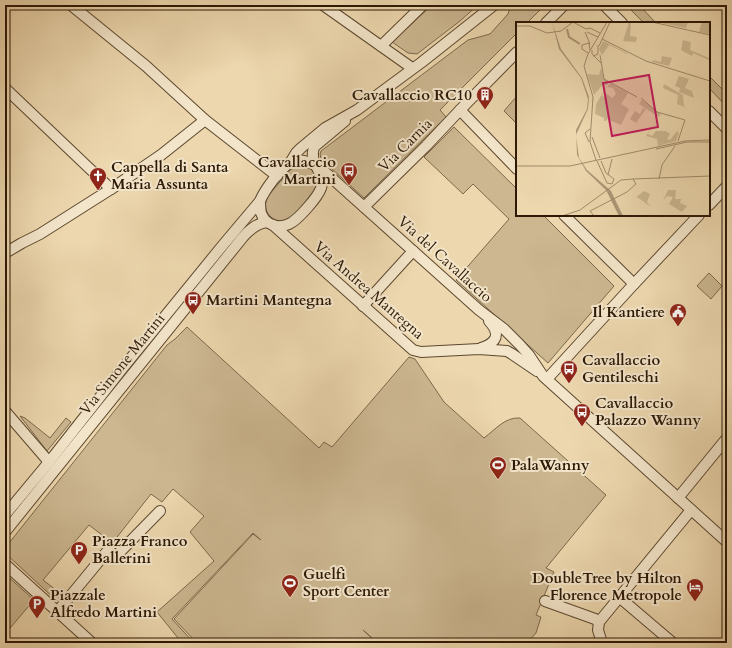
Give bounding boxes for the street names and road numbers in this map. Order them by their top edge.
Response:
street label: Via Carnia [374,113,437,176]
street label: Via del Cavallaccio [394,211,496,307]
street label: Via Andrea Mantegna [310,237,429,344]
street label: Via Simone Martini [75,309,169,419]

